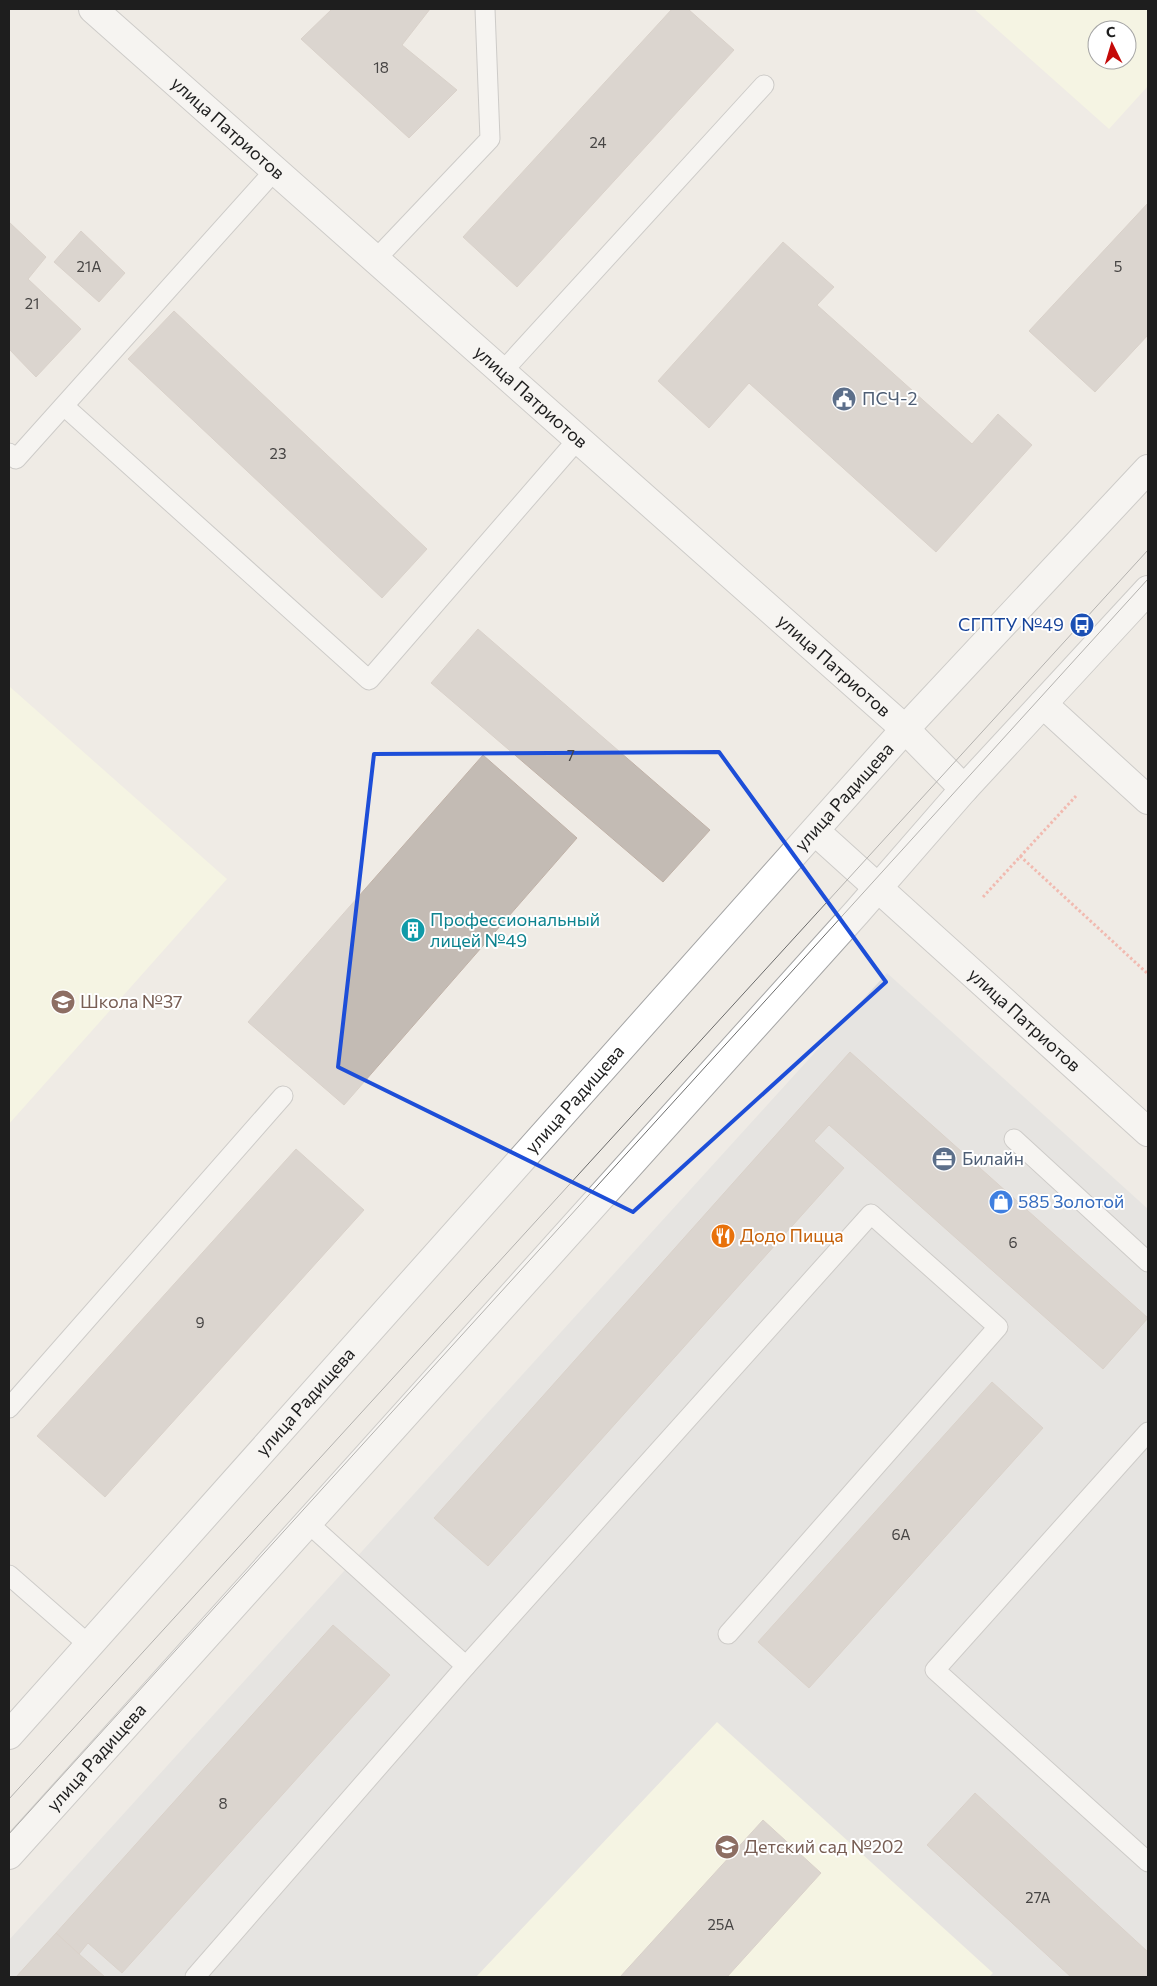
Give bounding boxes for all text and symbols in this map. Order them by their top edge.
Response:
north arrow [1087,20,1137,70]
text: С [1105,23,1116,40]
house number: 18 [373,58,389,76]
street label: улица Патриотов [167,72,290,184]
house number: 24 [589,133,607,151]
house number: 21А [76,257,102,275]
house number: 5 [1114,257,1122,275]
house number: 21 [25,294,39,312]
street label: улица Патриотов [470,340,593,452]
public building icon: ПСЧ-2 [831,386,857,412]
place label: ПСЧ-2 [862,387,918,409]
house number: 23 [270,444,286,462]
street label: улица Патриотов [773,609,896,721]
bus stop icon: СГПТУ №49 [1069,612,1095,638]
place label: СГПТУ №49 [958,613,1064,635]
street label: улица Радищева [790,738,898,855]
house number: 7 [567,746,575,764]
place label: Профессиональный лицей №49 [430,908,600,951]
building icon: Профессиональный лицей №49 [400,917,426,943]
street label: улица Патриотов [964,963,1086,1076]
school or university icon: Школа №37 [50,989,76,1015]
place label: Школа №37 [80,990,183,1012]
street label: улица Радищева [520,1040,628,1158]
office icon: Билайн [931,1146,957,1172]
place label: Билайн [962,1147,1024,1169]
shop icon: 585 Золотой [988,1189,1014,1215]
place label: 585 Золотой [1018,1190,1124,1212]
restaurant icon: Додо Пицца [710,1223,736,1249]
place label: Додо Пицца [740,1224,844,1246]
house number: 6 [1008,1233,1018,1251]
house number: 9 [195,1313,205,1331]
street label: улица Радищева [251,1342,359,1460]
house number: 6А [891,1525,911,1543]
street label: улица Радищева [42,1698,150,1816]
house number: 8 [218,1794,228,1812]
school or university icon: Детский сад №202 [714,1834,740,1860]
place label: Детский сад №202 [744,1835,904,1857]
house number: 27А [1025,1888,1051,1906]
house number: 25А [708,1915,734,1933]

